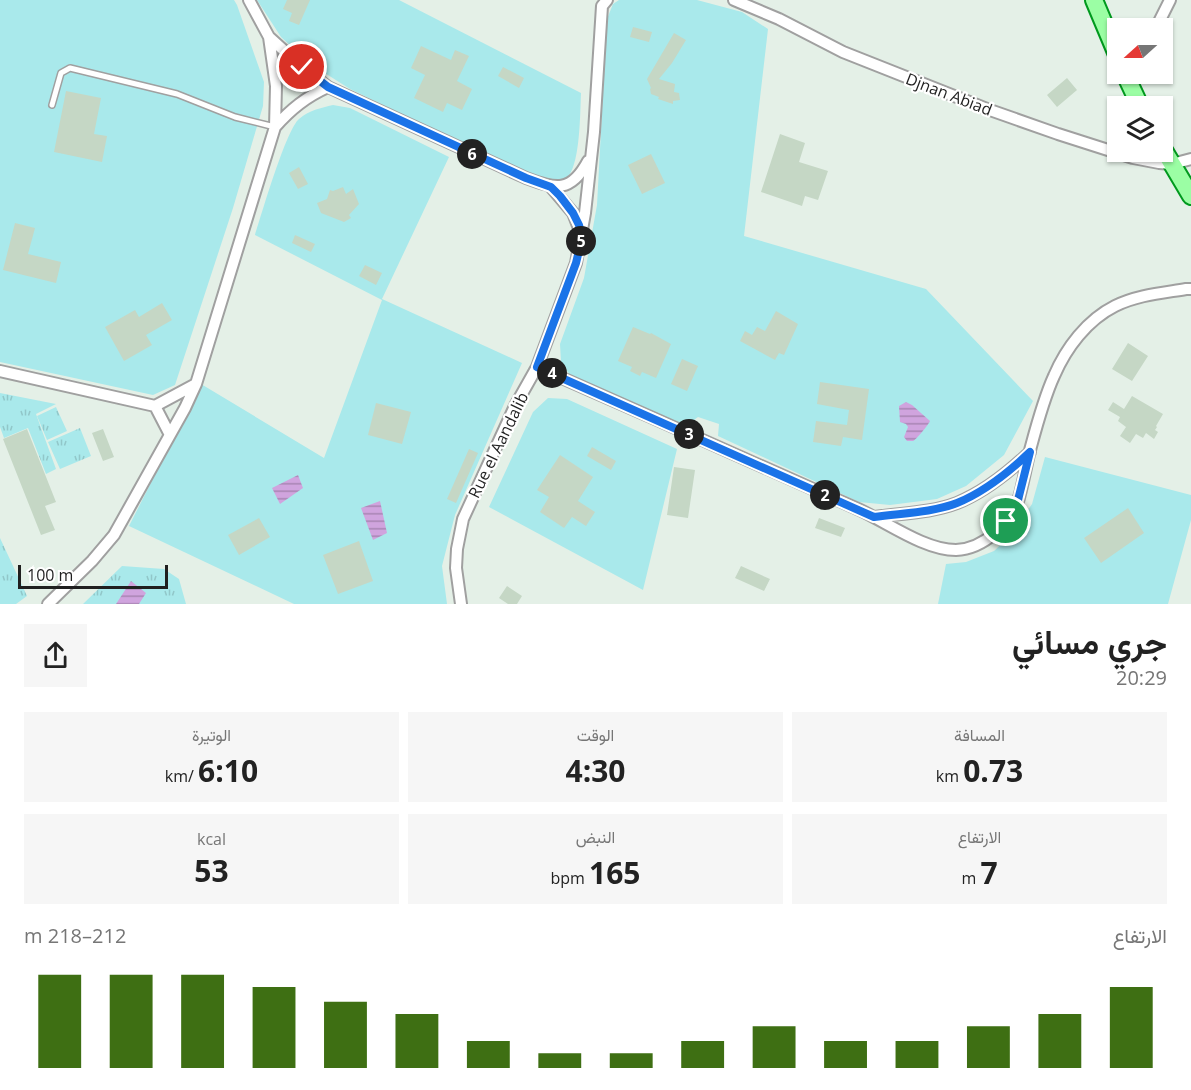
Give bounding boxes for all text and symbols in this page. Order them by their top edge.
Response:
north arrow [1107,18,1173,84]
map controls [1107,18,1173,162]
pin [276,41,327,92]
icon: check [285,50,318,83]
street label: Djnan Abiad [903,67,995,121]
button: layers [1107,96,1173,162]
pin: 6 [457,139,487,169]
text: 6 [467,143,477,165]
pin: 5 [566,226,596,256]
text: 5 [576,230,586,252]
pin: 4 [537,358,567,388]
text: 4 [547,362,557,384]
street label: Rue el Aandalib [463,388,533,502]
pin: 3 [674,419,704,449]
text: 3 [684,423,694,445]
pin: 2 [810,480,840,510]
text: 2 [820,484,830,506]
pin [980,495,1031,546]
icon: arrive [989,504,1022,537]
scale bar [18,562,168,590]
text: 100 m [27,564,73,586]
text: جري مسائي [1012,619,1167,664]
button: share [24,624,87,687]
text: 20:29 [1116,664,1167,691]
text: الوتيرة [192,724,231,746]
text: الوقت [577,724,614,746]
text: المسافة [954,724,1005,746]
text: 6:10 [198,750,258,791]
text: 4:30 [565,750,626,791]
text: 0.73 [963,750,1023,791]
text: /km [165,765,198,787]
text: km [936,765,963,787]
text: النبض [576,826,615,848]
text: الارتفاع [958,826,1001,848]
text: kcal [197,828,226,850]
text: 53 [194,850,229,891]
text: 165 [589,852,641,893]
text: 7 [980,852,998,893]
text: bpm [550,867,589,889]
text: m [961,867,980,889]
text: 212–218 m [24,922,126,949]
text: الارتفاع [1113,922,1167,949]

